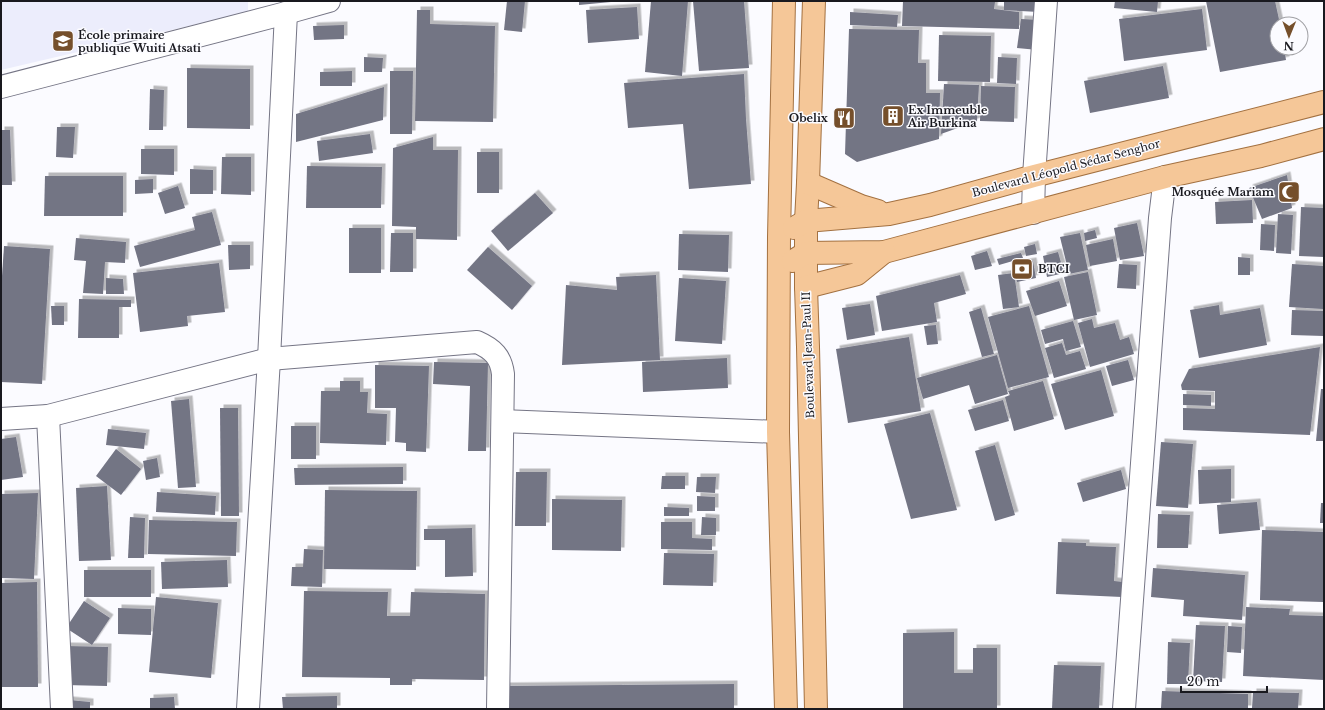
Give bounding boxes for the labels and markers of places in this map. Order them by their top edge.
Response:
school or university icon: École primaire publique Wuiti Atsati [50,28,76,54]
place label: École primaire publique Wuiti Atsati [78,28,201,55]
building icon: Ex Immeuble Air Burkina [880,103,906,129]
place label: Ex Immeuble Air Burkina [907,103,988,130]
restaurant icon: Obelix [831,105,857,131]
place label: Obelix [789,111,829,125]
mosque icon: Mosquée Mariam [1276,179,1302,205]
place label: Mosquée Mariam [1171,185,1274,199]
bank icon: BTCI [1009,256,1035,282]
place label: BTCI [1038,262,1070,276]

